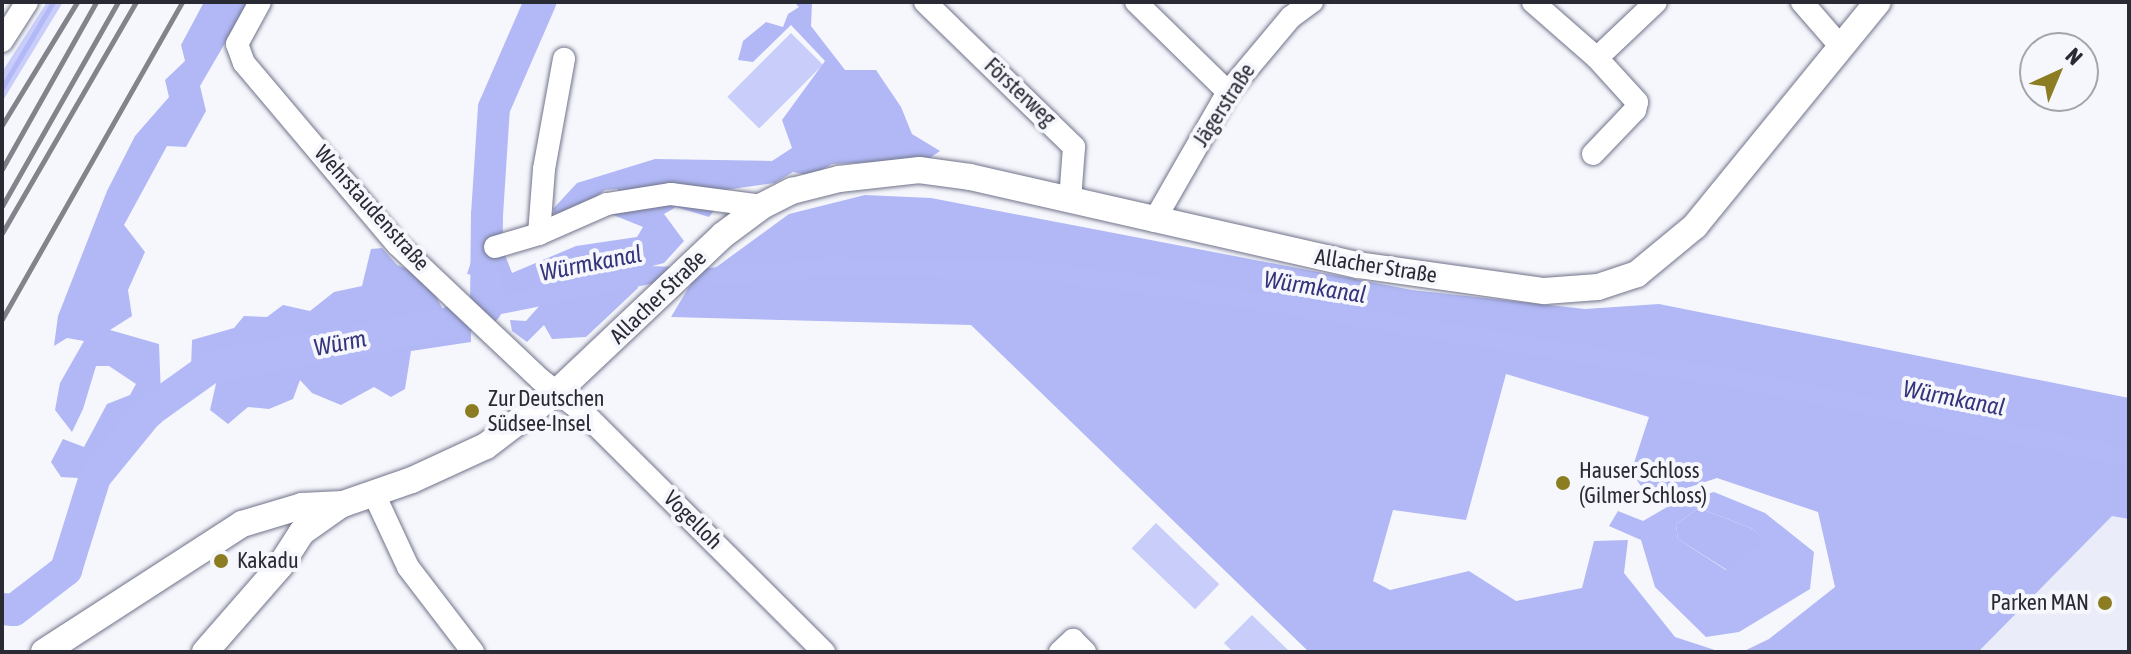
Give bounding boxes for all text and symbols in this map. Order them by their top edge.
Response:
north arrow [2019,32,2099,112]
text: N [2061,42,2088,70]
street label: Försterweg [979,52,1061,132]
street label: Jägerstraße [1187,59,1261,151]
street label: Wehrstaudenstraße [309,140,435,276]
water label: Würmkanal [538,239,644,287]
street label: Allacher Straße [1313,243,1439,289]
street label: Allacher Straße [605,245,711,349]
water label: Würmkanal [1262,265,1368,309]
water label: Würm [311,324,369,362]
water label: Würmkanal [1901,374,2007,422]
place label: Zur Deutschen Südsee-Insel [488,385,605,436]
marker: Zur Deutschen Südsee-Insel [463,402,481,420]
place label: Hauser Schloss (Gilmer Schloss) [1579,457,1707,508]
marker: Hauser Schloss (Gilmer Schloss) [1554,474,1572,492]
street label: Vogelloh [658,485,728,555]
place label: Kakadu [237,548,299,574]
marker: Kakadu [212,552,230,570]
place label: Parken MAN [1991,590,2089,616]
marker: Parken MAN [2096,594,2114,612]

